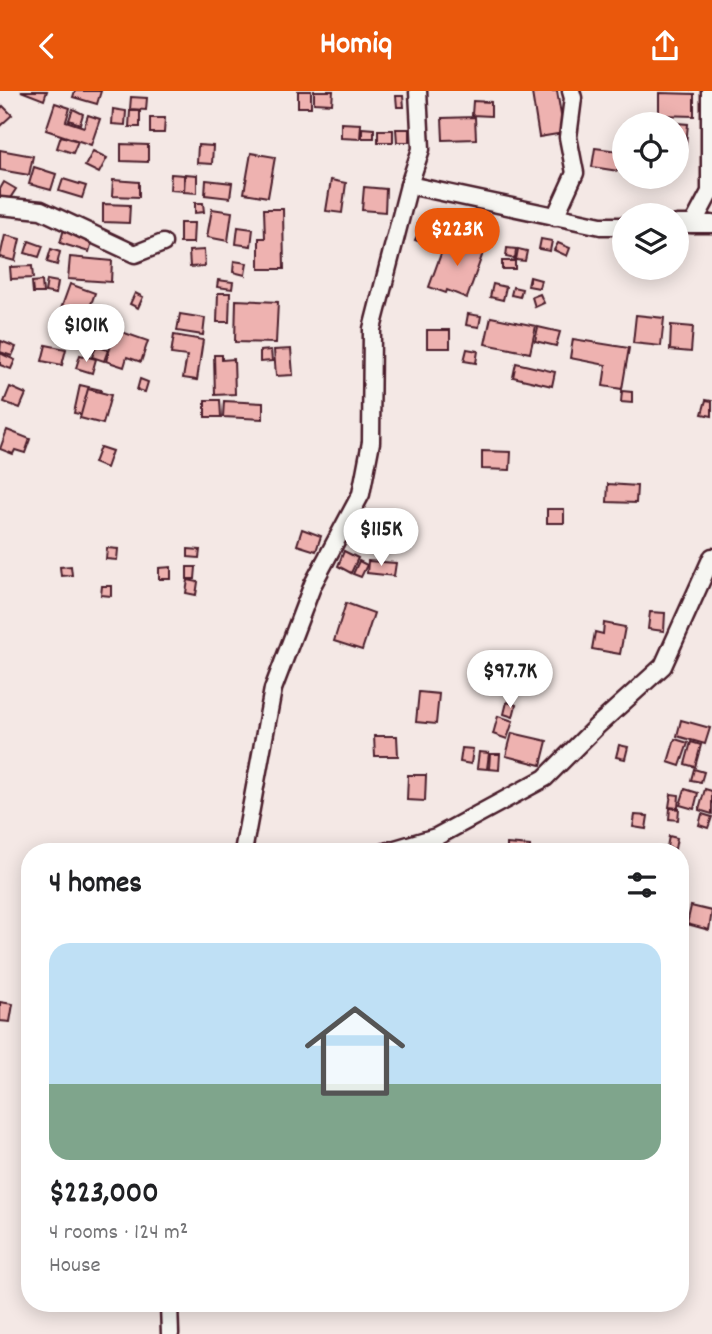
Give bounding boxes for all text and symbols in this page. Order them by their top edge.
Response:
text: Homiq [320,23,392,69]
icon: back [28,27,66,65]
icon: share [646,27,684,65]
map controls [612,112,689,280]
button: locate [612,112,689,189]
button: layers [612,203,689,280]
pin: $223K [408,209,506,268]
text: $223K [431,214,483,247]
pin: $101K [37,305,135,364]
text: $101K [64,310,108,343]
pin: $115K [332,509,430,568]
text: $115K [359,514,403,547]
pin: $97.7K [453,651,567,710]
text: $97.7K [483,656,537,689]
text: 4 homes [49,864,142,907]
icon: filters [623,866,661,904]
icon: home [292,988,418,1114]
text: $223,000 [49,1174,159,1217]
text: 4 rooms · 124 m² [49,1217,188,1250]
text: House [49,1250,101,1283]

